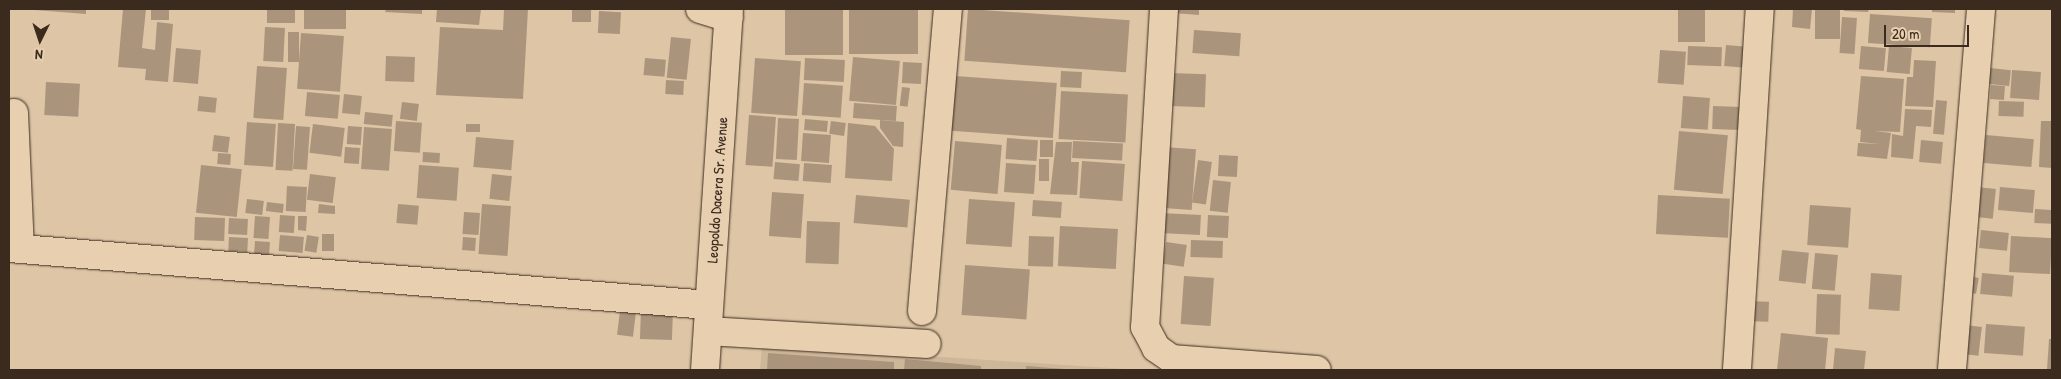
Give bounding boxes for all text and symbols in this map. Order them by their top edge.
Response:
north arrow [15,15,65,65]
scale bar [1886,15,1971,47]
text: 20 m [1892,23,1919,44]
text: N [35,46,43,65]
street label: Leopoldo Dacera Sr. Avenue [703,116,731,264]

